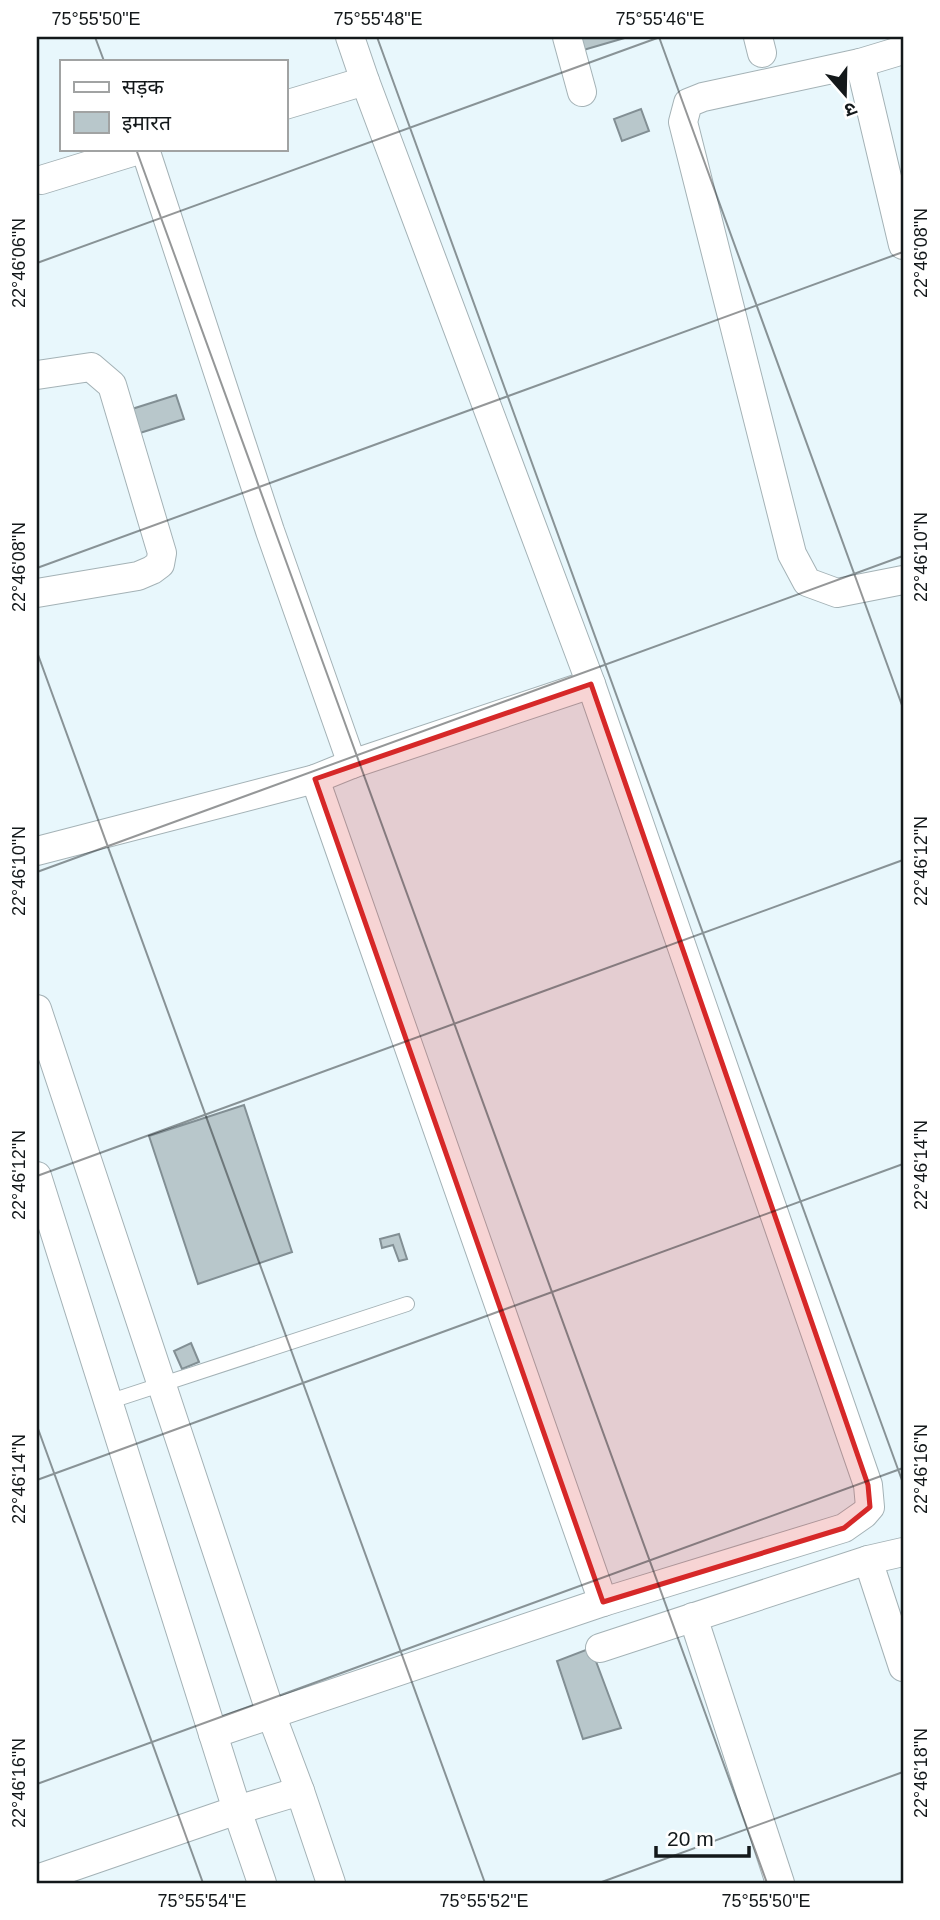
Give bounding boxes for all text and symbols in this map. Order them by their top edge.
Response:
text: 75°55'50"E [51,9,141,29]
text: 75°55'48"E [333,9,423,29]
text: 75°55'46"E [615,9,705,29]
legend [60,60,287,150]
north arrow [810,60,880,130]
text: सड़क [122,75,164,98]
text: उ [841,98,859,122]
text: इमारत [122,111,172,134]
text: 22°46'08"N [911,208,931,298]
text: 22°46'06"N [9,218,29,308]
text: 22°46'10"N [911,512,931,602]
text: 22°46'08"N [9,522,29,612]
text: 22°46'12"N [911,816,931,906]
text: 22°46'10"N [9,826,29,916]
text: 22°46'14"N [911,1120,931,1210]
text: 22°46'12"N [9,1130,29,1220]
text: 22°46'16"N [911,1424,931,1514]
text: 22°46'14"N [9,1434,29,1524]
text: 22°46'18"N [911,1728,931,1818]
text: 22°46'16"N [9,1738,29,1828]
scale bar [656,1815,749,1859]
text: 20 m [667,1827,714,1850]
text: 75°55'54"E [157,1891,247,1911]
text: 75°55'52"E [439,1891,529,1911]
text: 75°55'50"E [721,1891,811,1911]

